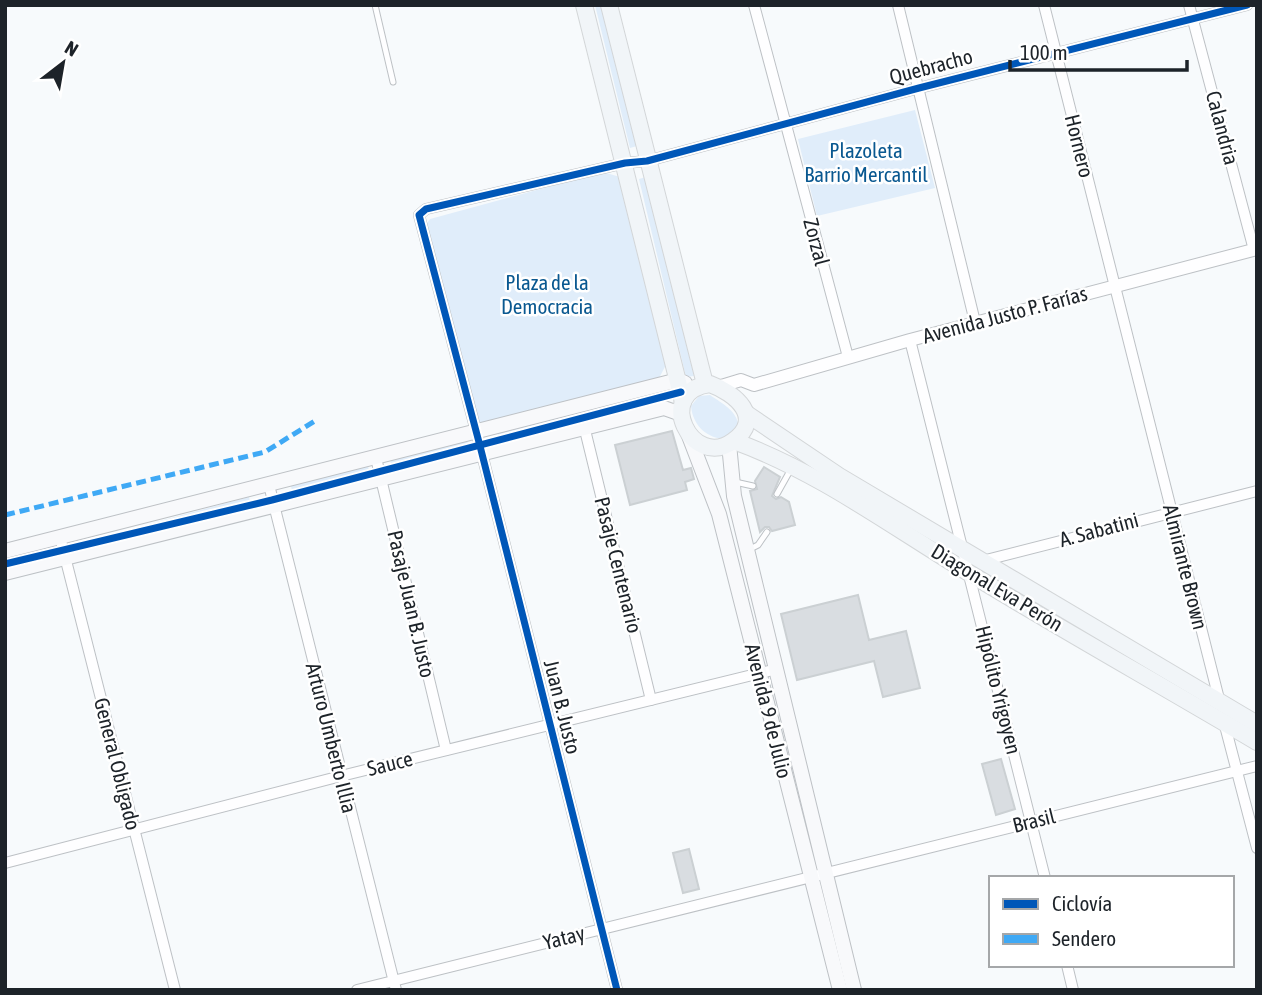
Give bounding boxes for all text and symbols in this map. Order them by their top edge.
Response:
north arrow [28,28,98,98]
scale bar [1010,28,1187,72]
text: N [61,36,82,61]
text: 100 m [1020,40,1068,64]
street label: Quebracho [886,43,975,89]
street label: Calandria [1202,88,1244,167]
street label: Hornero [1061,112,1099,180]
park label: Plazoleta Barrio Mercantil [804,138,928,186]
street label: Zorzal [799,215,835,269]
park label: Plaza de la Democracia [501,270,593,318]
street label: Avenida Justo P. Farías [920,281,1090,348]
street label: Pasaje Centenario [590,494,647,635]
street label: Almirante Brown [1159,502,1213,632]
street label: A. Sabatini [1056,507,1141,551]
street label: Pasaje Juan B. Justo [383,528,441,680]
street label: Diagonal Eva Perón [927,538,1068,636]
street label: Hipólito Yrigoyen [971,623,1027,757]
street label: Avenida 9 de Julio [741,641,797,781]
street label: Juan B. Justo [540,657,586,756]
street label: Arturo Umberto Illia [302,660,362,815]
street label: General Obligado [90,695,146,832]
street label: Sauce [365,746,415,780]
street label: Brasil [1010,803,1058,837]
legend [989,876,1234,967]
text: Ciclovía [1052,891,1112,915]
street label: Yatay [540,920,588,954]
text: Sendero [1052,926,1116,950]

